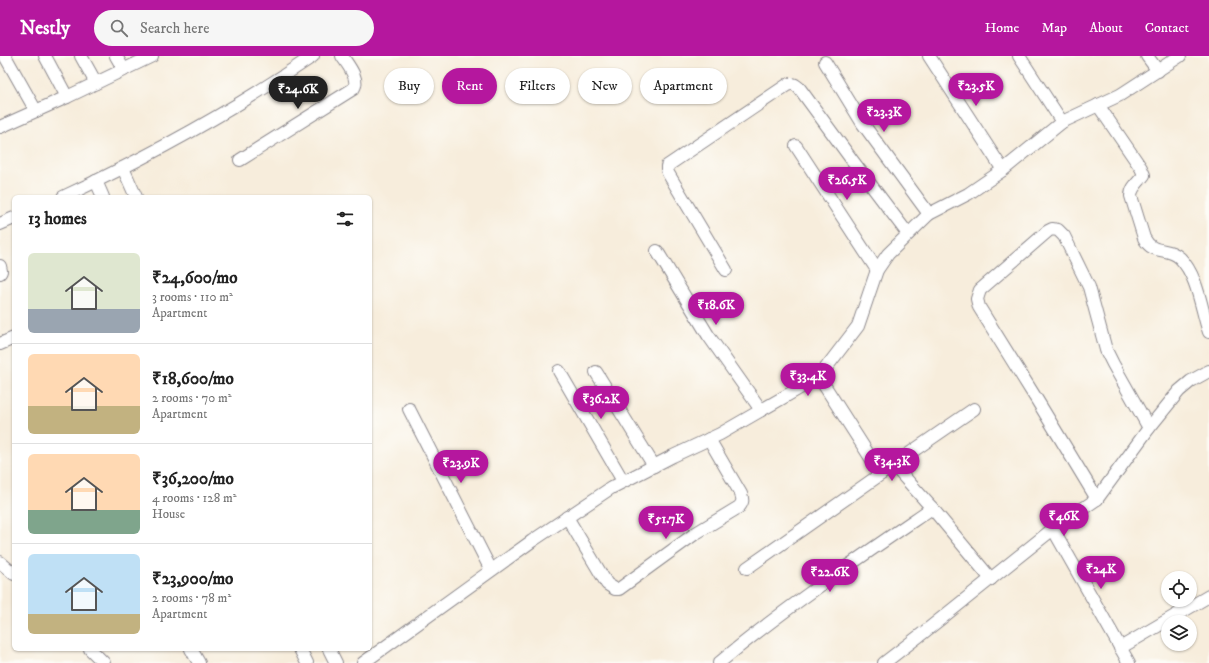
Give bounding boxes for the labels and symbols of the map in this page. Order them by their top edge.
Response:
pin: ₹23.5K [943,73,1009,107]
pin: ₹24.6K [265,76,331,110]
pin: ₹23.3K [851,99,917,133]
pin: ₹26.5K [814,167,880,201]
pin: ₹18.6K [683,292,749,326]
pin: ₹33.4K [775,363,841,397]
pin: ₹36.2K [568,386,634,420]
pin: ₹34.3K [859,448,925,482]
pin: ₹23.9K [428,450,494,484]
pin: ₹46K [1040,503,1088,537]
pin: ₹51.7K [633,506,699,540]
pin: ₹24K [1077,556,1125,590]
pin: ₹22.6K [797,559,863,593]

